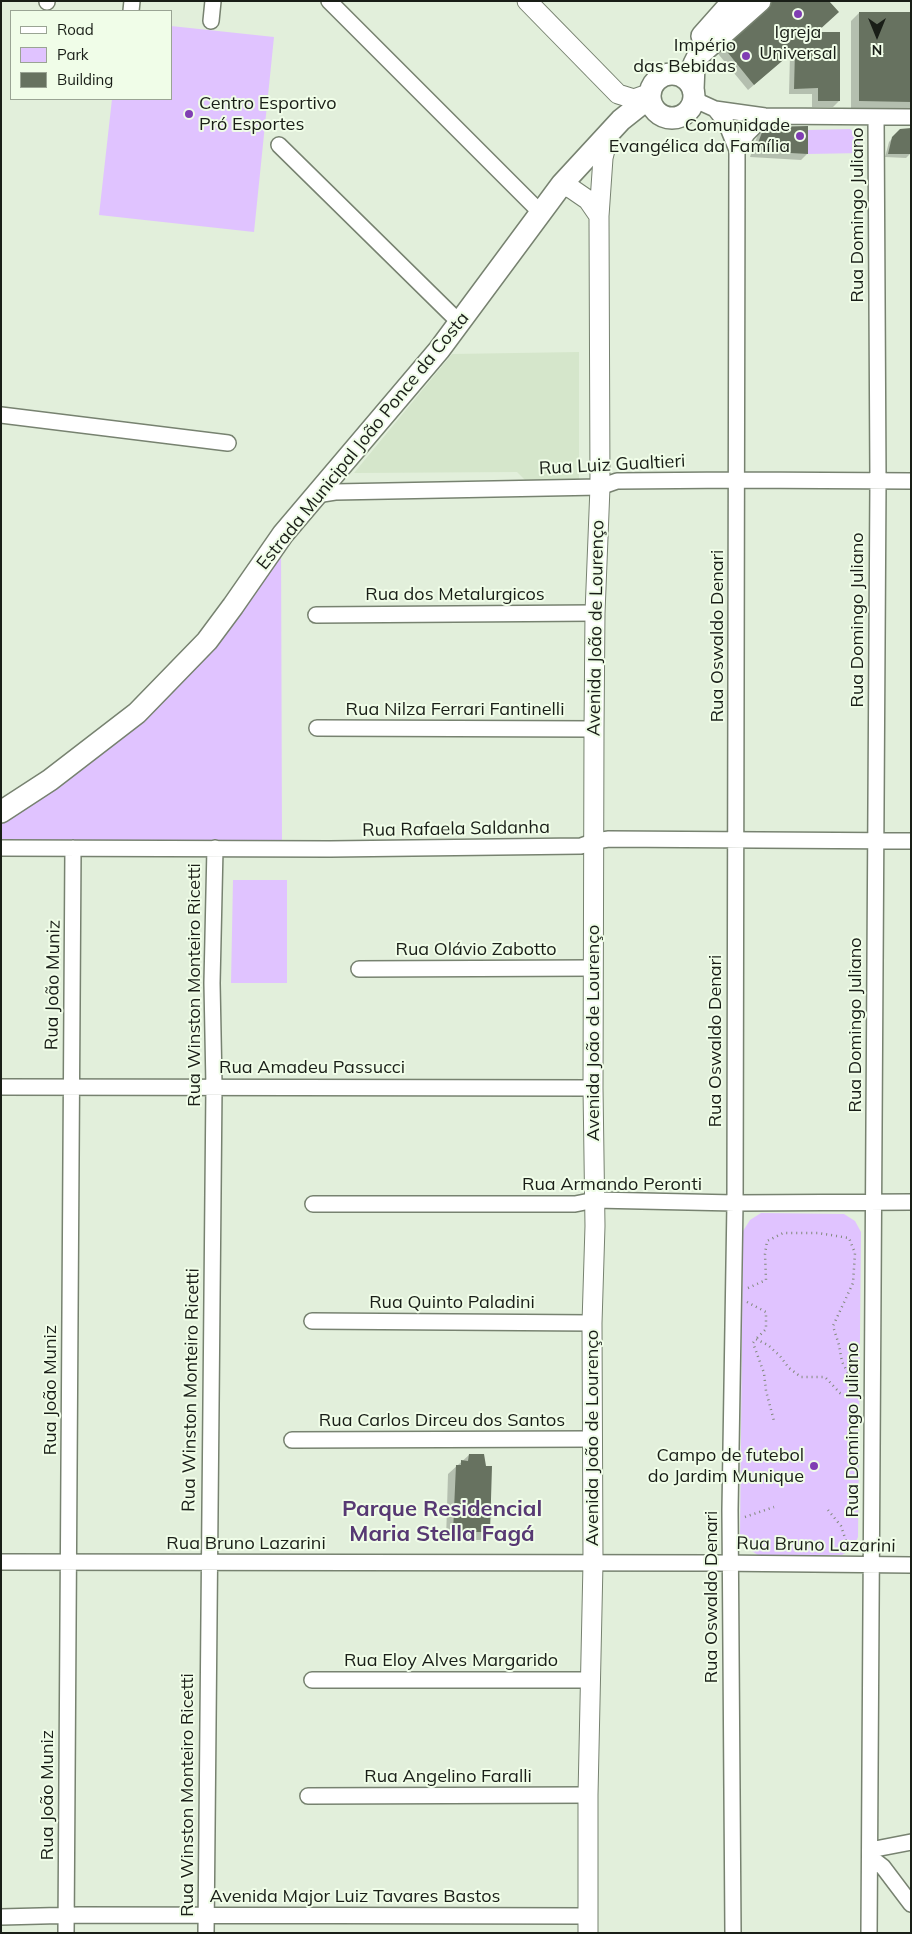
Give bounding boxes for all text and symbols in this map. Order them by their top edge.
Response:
marker: Igreja Universal [792,8,804,20]
legend [10,10,172,100]
north arrow [852,10,902,60]
text: Road [57,20,94,39]
place label: Igreja Universal [759,22,837,64]
place label: Império das Bebidas [633,35,736,78]
text: N [872,41,882,59]
text: Park [57,45,89,64]
marker: Império das Bebidas [740,50,752,62]
text: Building [57,70,113,89]
place label: Centro Esportivo Pró Esportes [199,93,336,136]
marker: Centro Esportivo Pró Esportes [183,108,195,120]
place label: Comunidade Evangélica da Família [609,115,790,158]
street label: Rua Domingo Juliano [847,127,869,303]
marker: Comunidade Evangélica da Família [794,130,806,142]
street label: Estrada Municipal João Ponce da Costa [252,308,474,574]
street label: Rua Luiz Gualtieri [538,450,686,480]
street label: Avenida João de Lourenço [583,520,609,736]
street label: Rua Domingo Juliano [847,532,869,708]
street label: Rua Oswaldo Denari [707,550,729,722]
street label: Rua dos Metalurgicos [365,584,545,606]
street label: Rua Nilza Ferrari Fantinelli [346,699,564,721]
street label: Rua Rafaela Saldanha [362,817,550,841]
street label: Rua Winston Monteiro Ricetti [184,863,206,1107]
street label: Rua João Muniz [41,920,65,1050]
street label: Avenida João de Lourenço [583,925,605,1141]
street label: Rua Domingo Juliano [845,937,867,1113]
street label: Rua Olávio Zabotto [395,939,557,961]
street label: Rua Oswaldo Denari [705,955,727,1127]
street label: Rua Amadeu Passucci [219,1057,405,1079]
street label: Rua Armando Peronti [522,1174,702,1196]
street label: Rua Winston Monteiro Ricetti [178,1268,204,1512]
street label: Rua Quinto Paladini [369,1292,535,1314]
street label: Rua João Muniz [40,1325,62,1455]
street label: Avenida João de Lourenço [582,1330,604,1546]
street label: Rua Domingo Juliano [842,1342,864,1518]
street label: Rua Carlos Dirceu dos Santos [319,1410,565,1432]
place label: Campo de futebol do Jardim Munique [648,1445,804,1488]
marker: Campo de futebol do Jardim Munique [808,1460,820,1472]
district label: Parque Residencial Maria Stella Fagá [342,1496,542,1548]
street label: Rua Oswaldo Denari [701,1511,723,1683]
street label: Rua Bruno Lazarini [166,1533,326,1555]
street label: Rua Bruno Lazarini [736,1533,896,1557]
street label: Rua Eloy Alves Margarido [344,1650,558,1672]
street label: Rua Winston Monteiro Ricetti [177,1673,199,1917]
street label: Rua João Muniz [37,1730,59,1860]
street label: Rua Angelino Faralli [364,1766,532,1788]
street label: Avenida Major Luiz Tavares Bastos [210,1886,500,1908]

